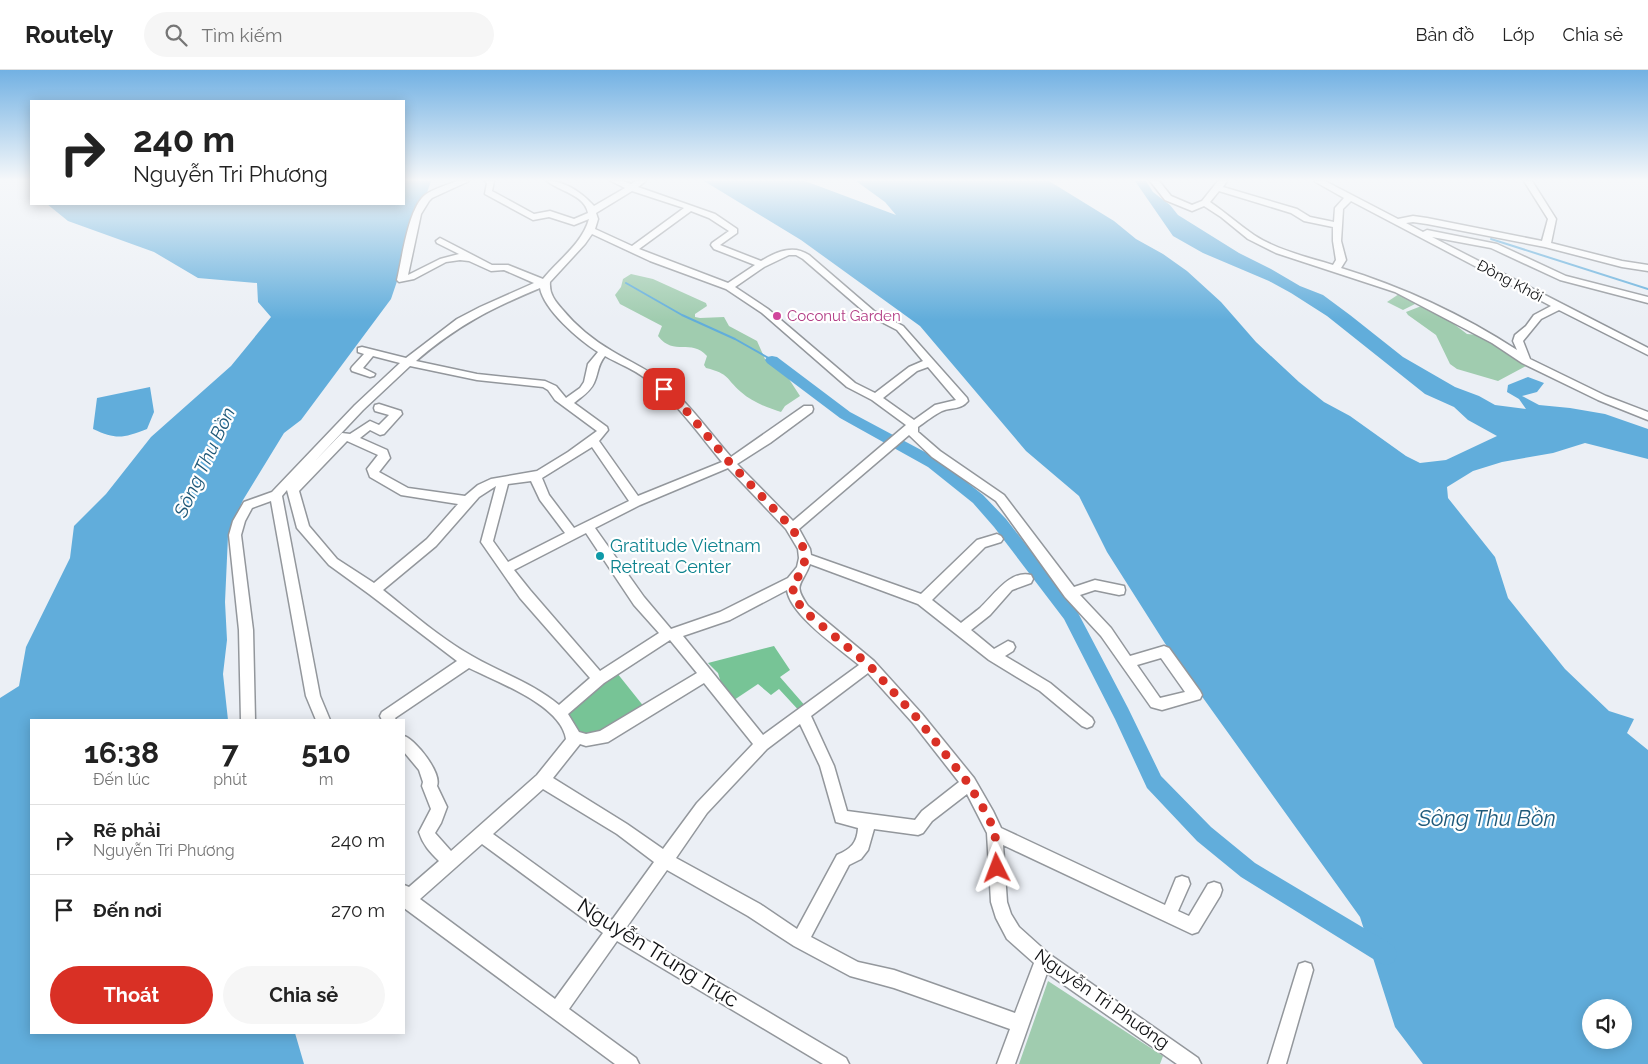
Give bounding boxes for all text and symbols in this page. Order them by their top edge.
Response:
search box [144,12,494,57]
text: Routely [25,20,114,49]
icon: search [162,21,190,49]
text: Tìm kiếm [202,24,282,46]
text: Bản đồ [1415,24,1474,45]
text: Lớp [1502,24,1535,45]
text: Chia sẻ [1563,24,1623,45]
text: 240 m [133,119,235,160]
icon: right [50,120,115,185]
text: Nguyễn Tri Phương [133,161,328,187]
street label: Đồng Khởi [1474,256,1546,306]
place label: Coconut Garden [787,307,901,325]
marker: Coconut Garden [771,310,783,322]
pin [643,368,685,410]
icon: arrive [650,375,678,403]
water label: Sông Thu Bồn [168,403,239,521]
place label: Gratitude Vietnam Retreat Center [610,535,761,577]
marker: Gratitude Vietnam Retreat Center [594,550,606,562]
text: 16:38 [84,735,159,770]
text: 7 [222,735,239,770]
text: 510 [301,735,351,770]
text: Đến lúc [93,770,150,789]
text: phút [213,770,247,789]
text: m [319,770,333,789]
water label: Sông Thu Bồn [1417,805,1556,831]
text: Rẽ phải [93,819,161,841]
icon: right [50,826,78,854]
text: 240 m [331,829,385,851]
text: Nguyễn Tri Phương [93,841,235,860]
position arrow [970,841,1022,893]
street label: Nguyễn Trung Trực [573,893,743,1012]
icon: arrive [50,896,78,924]
text: Đến nơi [93,899,162,921]
text: 270 m [331,899,385,921]
street label: Nguyễn Tri Phương [1031,944,1174,1053]
button: Thoát [50,966,213,1024]
button: Chia sẻ [223,966,385,1024]
map controls [1582,999,1632,1049]
button: sound [1582,999,1632,1049]

